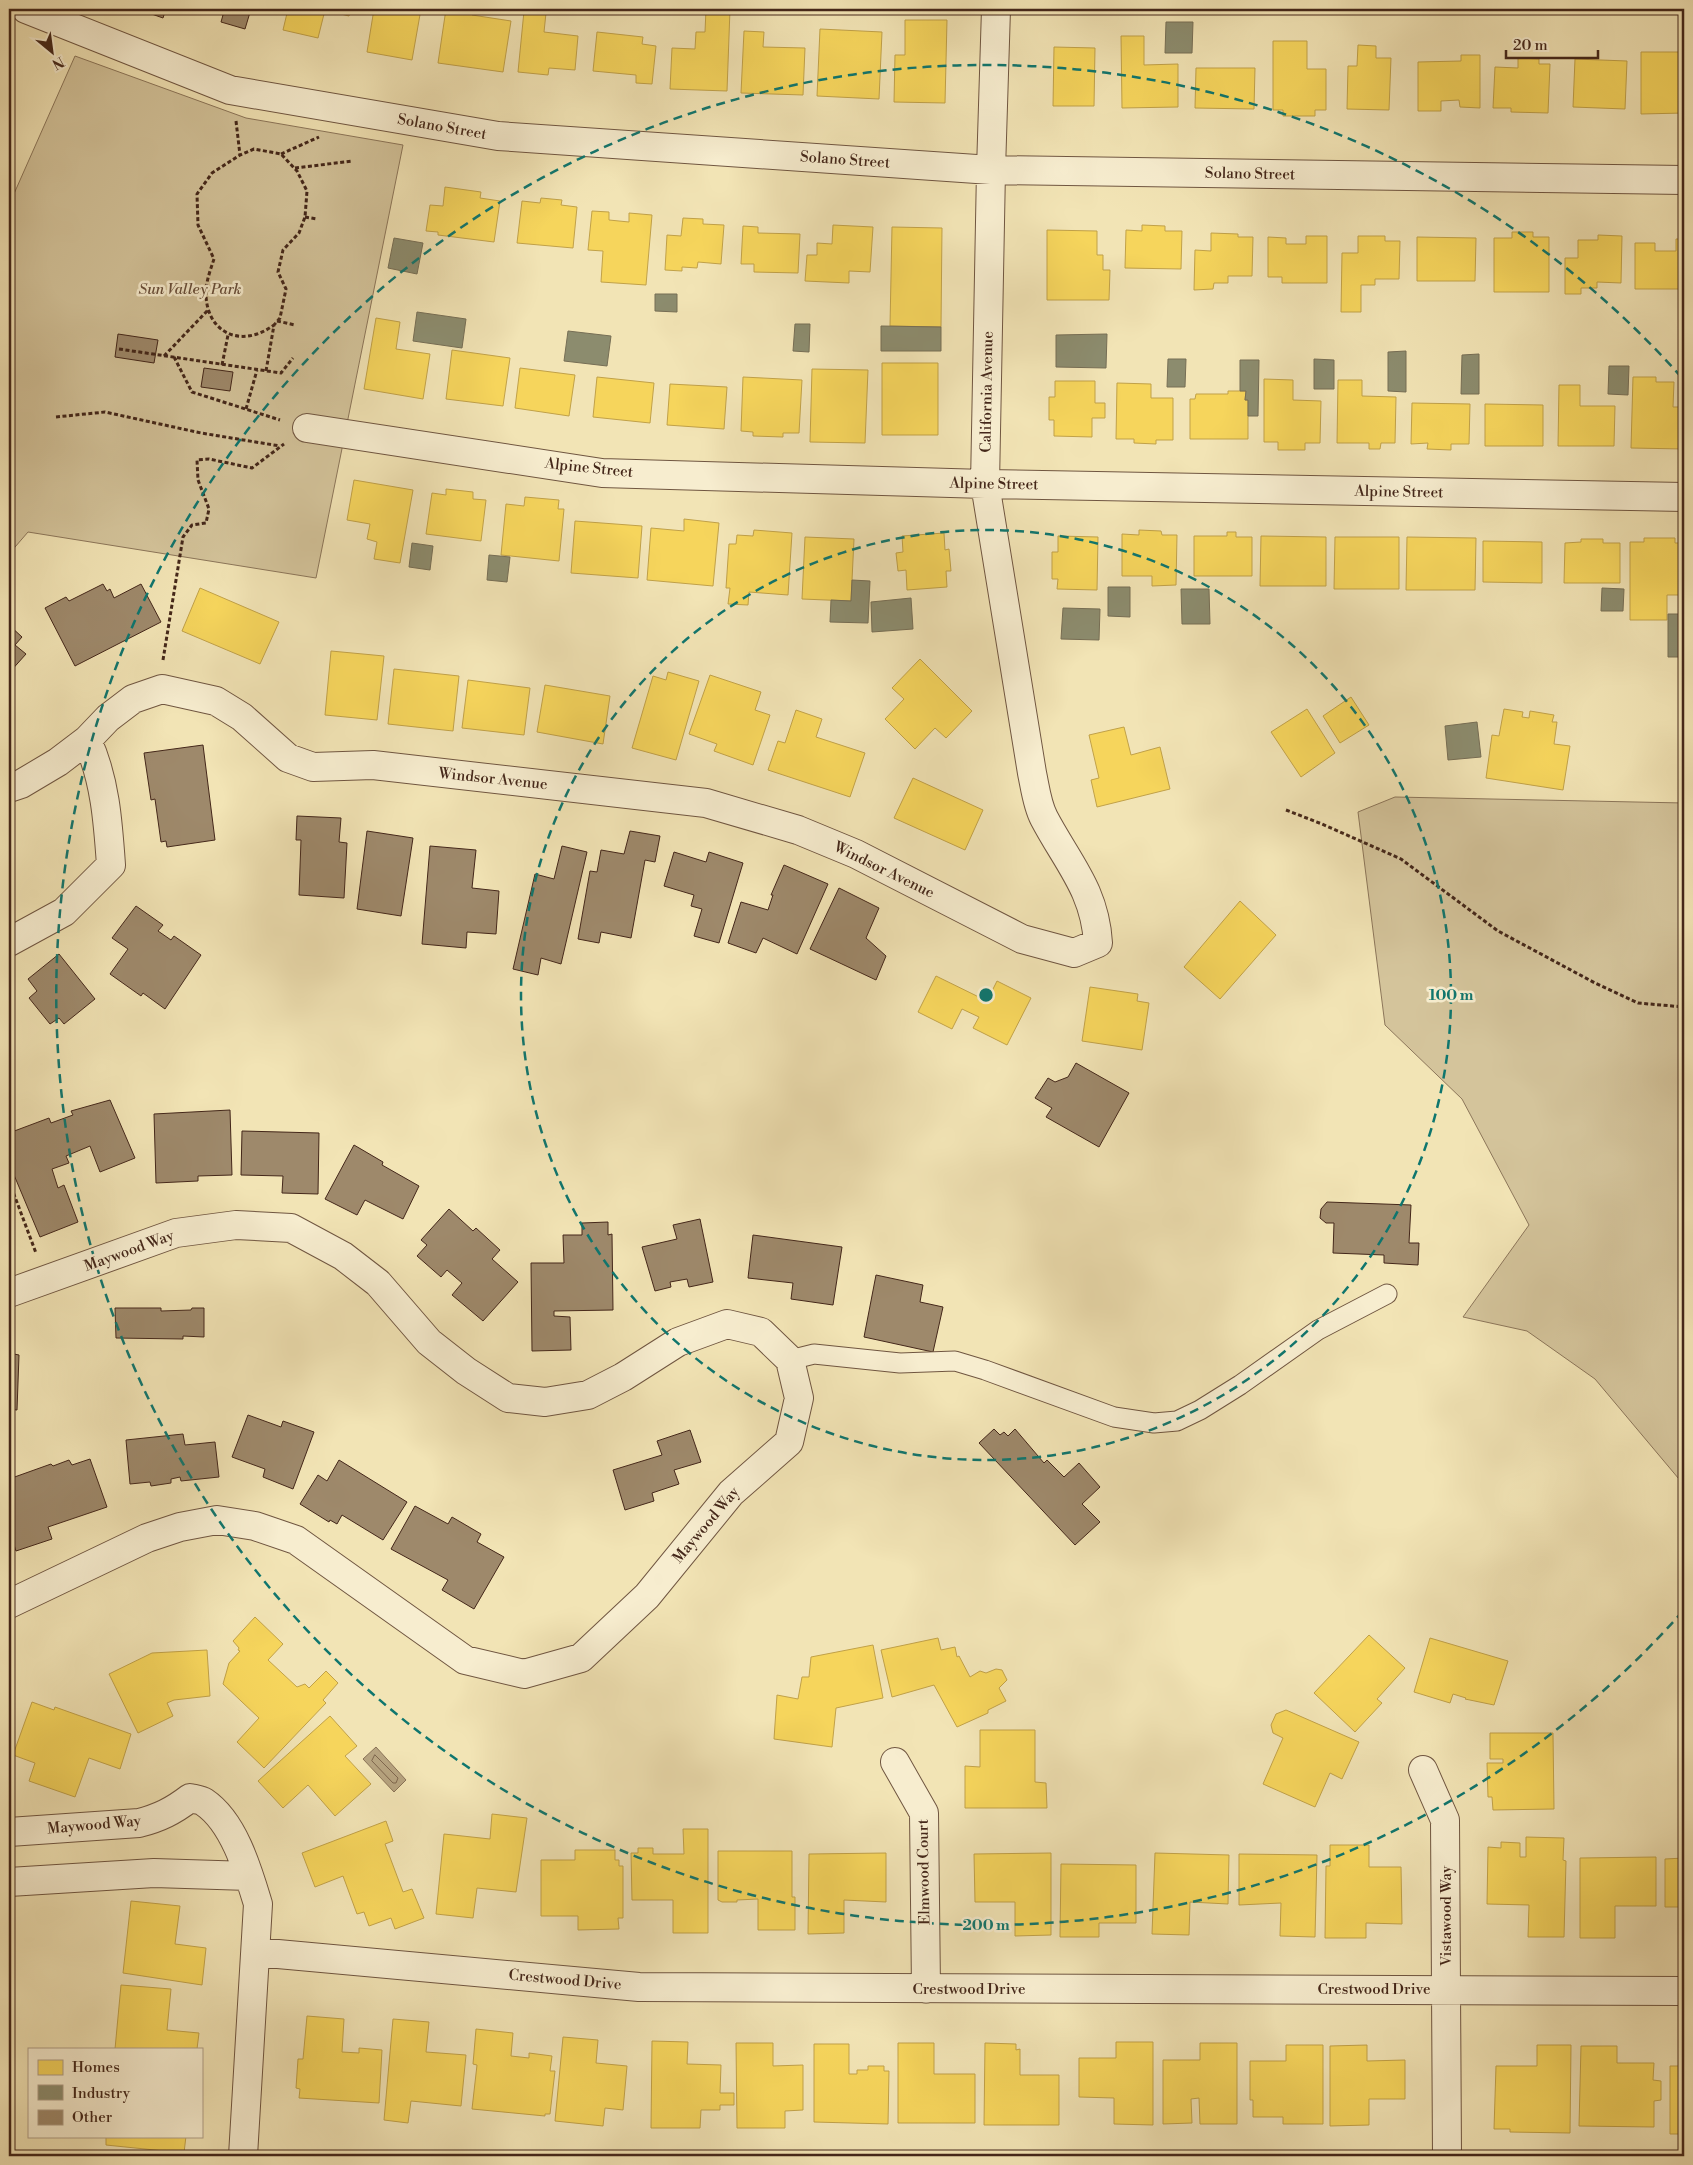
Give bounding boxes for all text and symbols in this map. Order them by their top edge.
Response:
north arrow [28,28,78,78]
scale bar [1506,28,1598,60]
text: 20 m [1513,36,1548,55]
text: N [49,52,67,73]
street label: Solano Street [396,110,489,144]
street label: Solano Street [799,147,891,173]
street label: Solano Street [1205,164,1296,184]
park label: Sun Valley Park [139,280,242,299]
street label: California Avenue [976,331,998,453]
street label: Alpine Street [543,454,635,482]
street label: Alpine Street [948,474,1039,494]
street label: Alpine Street [1353,482,1444,502]
street label: Windsor Avenue [437,764,548,794]
street label: Windsor Avenue [830,837,937,903]
centre of rings [977,986,995,1004]
text: 100 m [1429,986,1474,1005]
street label: Maywood Way [82,1226,177,1276]
street label: Maywood Way [668,1482,744,1567]
street label: Maywood Way [46,1811,142,1839]
street label: Elmwood Court [914,1818,934,1925]
street label: Vistawood Way [1437,1865,1456,1967]
text: 200 m [962,1916,1010,1935]
street label: Crestwood Drive [508,1966,622,1994]
street label: Crestwood Drive [912,1980,1026,1999]
street label: Crestwood Drive [1317,1980,1431,1999]
legend [28,2048,202,2138]
text: Homes [72,2058,120,2077]
text: Industry [72,2084,131,2103]
text: Other [72,2108,113,2127]

